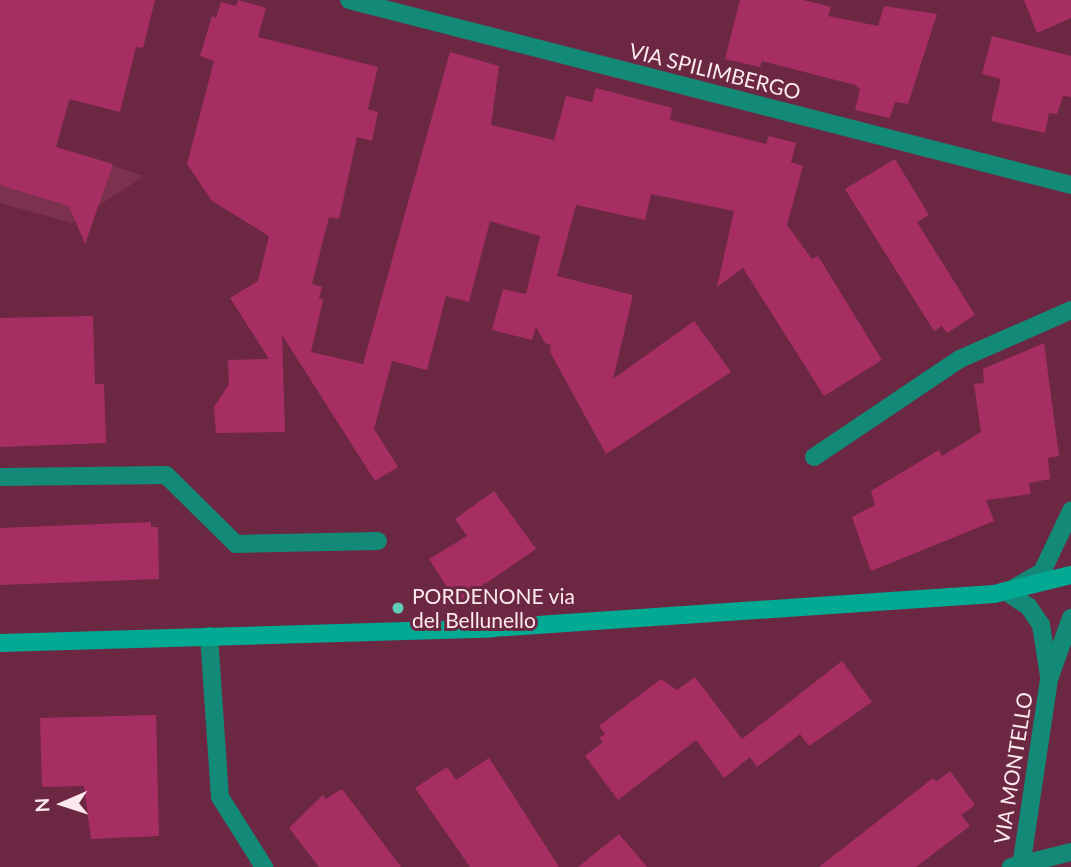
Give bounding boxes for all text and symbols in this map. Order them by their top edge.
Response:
street label: VIA SPILIMBERGO [626,37,804,105]
place label: PORDENONE via del Bellunello [412,583,575,633]
marker: PORDENONE via del Bellunello [390,600,406,616]
street label: VIA MONTELLO [988,690,1038,846]
north arrow [28,769,98,839]
text: N [30,797,53,813]

